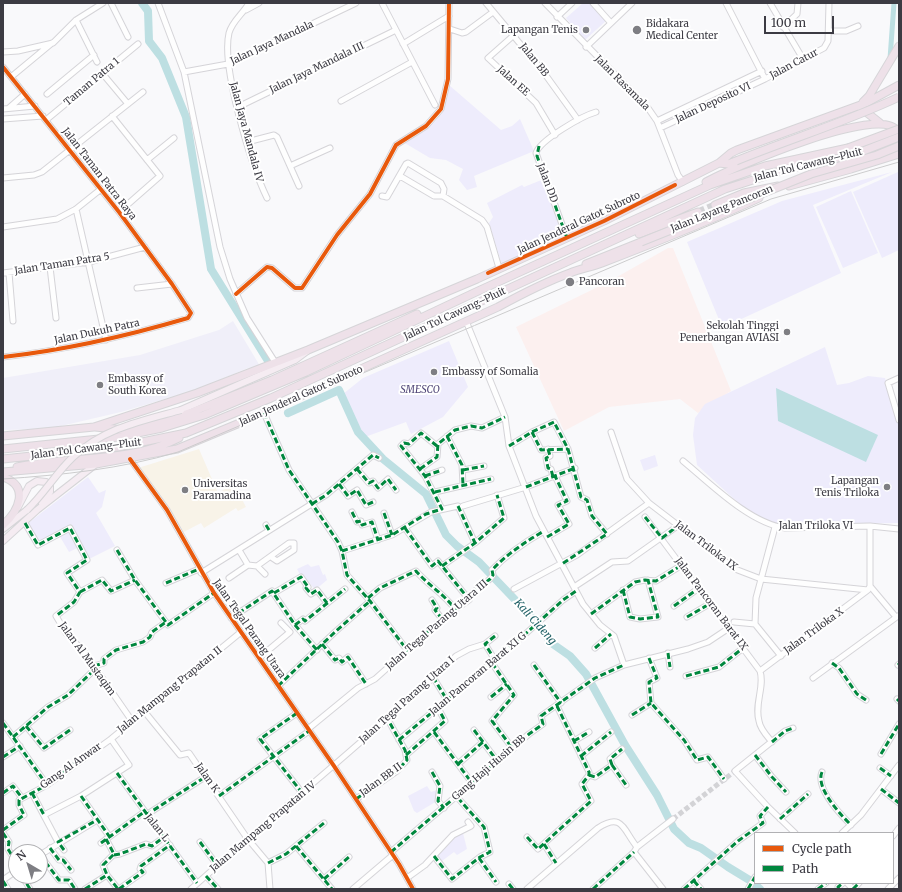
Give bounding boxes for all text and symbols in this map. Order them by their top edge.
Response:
scale bar [766,8,836,34]
text: 100 m [771,15,806,30]
street label: Jalan Jaya Mandala [229,18,315,68]
place label: Bidakara Medical Center [646,18,718,42]
place label: Lapangan Tenis [501,24,578,36]
marker: Bidakara Medical Center [631,24,643,36]
marker: Lapangan Tenis [581,25,591,35]
street label: Jalan Jaya Mandala III [268,40,366,96]
street label: Jalan BB [517,41,551,79]
street label: Jalan Catur [768,46,820,82]
street label: Jalan Rasamala [592,53,652,113]
street label: Taman Patra 1 [62,55,122,109]
street label: Jalan EE [494,63,532,99]
street label: Jalan Deposito VI [673,80,753,126]
street label: Jalan Jaya Mandala IV [227,81,265,183]
street label: Jalan Taman Patra Raya [59,126,139,222]
street label: Jalan Tol Cawang–Pluit [753,146,863,184]
street label: Jalan DD [534,162,560,204]
street label: Jalan Layang Pancoran [669,183,775,235]
street label: Jalan Jenderal Gatot Subroto [516,189,642,257]
street label: Jalan Taman Patra 5 [14,251,110,277]
marker: Pancoran [564,276,576,288]
place label: Pancoran [579,276,624,288]
street label: Jalan Tol Cawang–Pluit [402,285,508,343]
street label: Jalan Dukuh Patra [53,317,141,347]
place label: Sekolah Tinggi Penerbangan AVIASI [680,320,779,344]
marker: Sekolah Tinggi Penerbangan AVIASI [782,327,792,337]
street label: Jalan Jenderal Gatot Subroto [237,363,365,429]
place label: Embassy of Somalia [442,366,538,378]
marker: Embassy of Somalia [429,367,439,377]
place label: Embassy of South Korea [108,373,166,396]
marker: Embassy of South Korea [95,380,105,390]
park label: SMESCO [400,384,440,396]
street label: Jalan Tol Cawang–Pluit [30,436,142,462]
place label: Lapangan Tenis Triloka [815,475,879,498]
place label: Universitas Paramadina [193,478,251,502]
marker: Lapangan Tenis Triloka [882,482,892,492]
marker: Universitas Paramadina [180,485,190,495]
street label: Jalan Triloka IX [673,519,739,573]
street label: Jalan Triloka VI [779,520,853,532]
street label: Jalan Pancoran Barat IX [672,555,750,653]
street label: Jalan Tegal Parang Utara [210,577,288,681]
street label: Jalan Tegal Parang Utara III [383,577,491,673]
water label: Kali Cideng [511,596,559,648]
street label: Jalan Triloka X [782,605,846,657]
street label: Jalan Al Mustaqim [56,620,118,698]
street label: Jalan Pancoran Barat XI G [427,630,529,718]
street label: Jalan Mampang Prapatan II [115,644,225,736]
street label: Jalan Tegal Parang Utara I [357,654,457,746]
street label: Gang Haji Husin BB [450,733,528,803]
street label: Gang Al Anwar [38,740,104,792]
street label: Jalan K [192,761,222,795]
street label: Jalan BB II [357,761,405,799]
street label: Jalan Mampang Prapatan IV [208,779,318,875]
street label: Jalan L [142,812,172,844]
legend [754,832,894,884]
text: Cycle path [792,841,852,856]
north arrow [8,844,48,884]
text: N [13,847,29,864]
text: Path [792,861,818,876]

